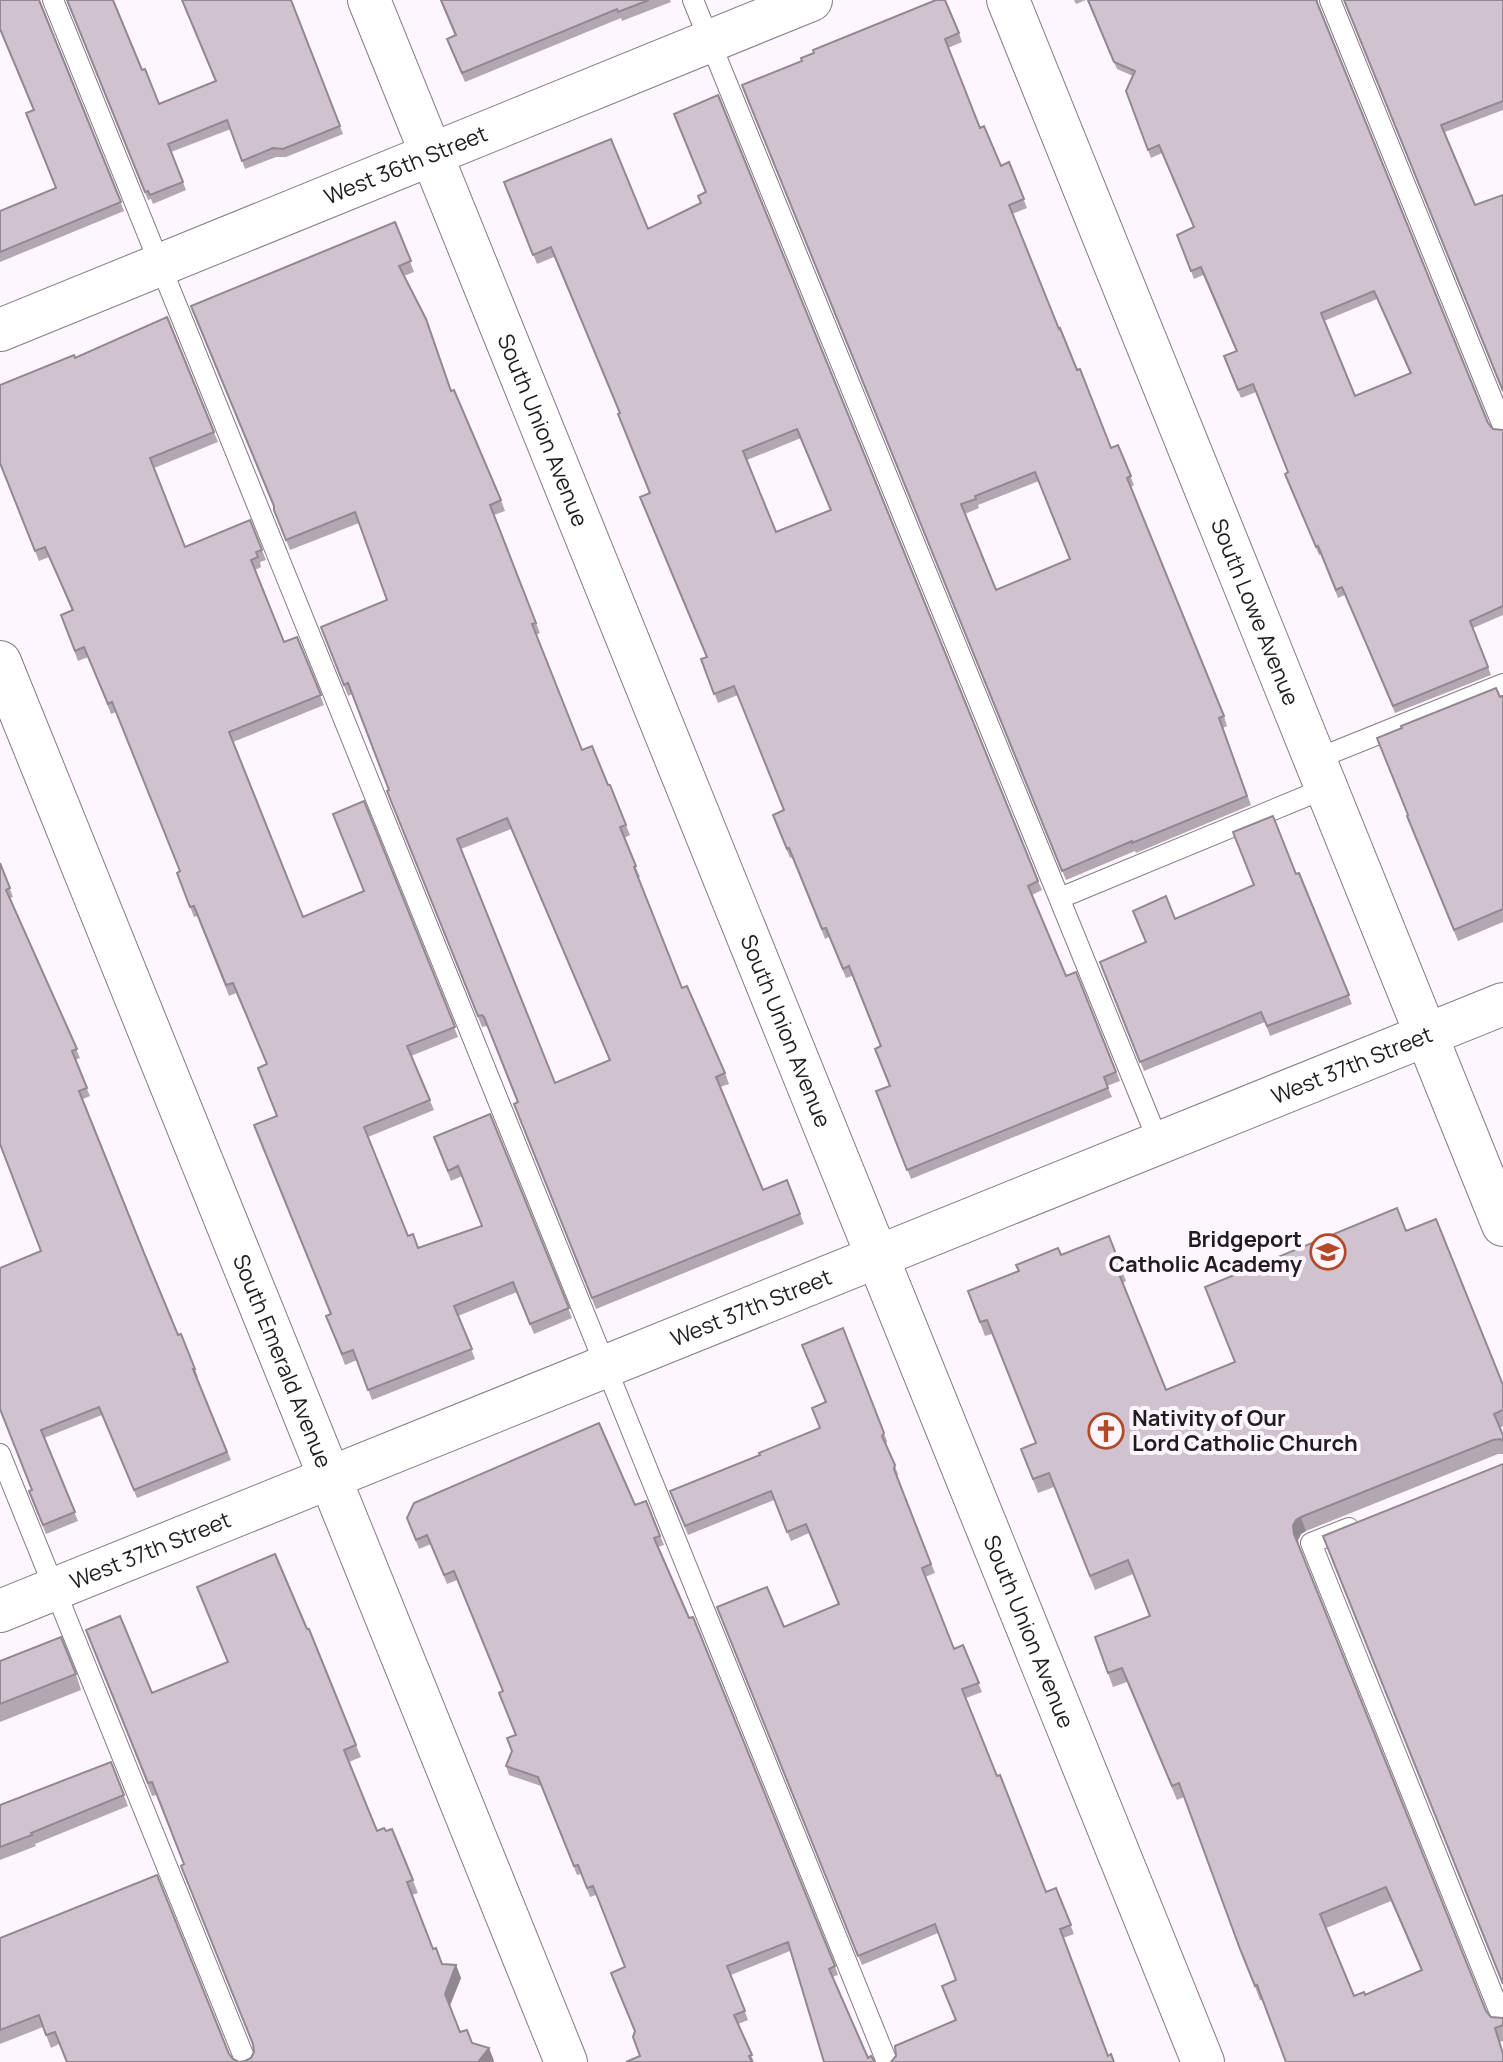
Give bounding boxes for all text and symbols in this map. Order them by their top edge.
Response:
street label: West 36th Street [320,118,492,212]
street label: South Union Avenue [491,329,595,531]
street label: South Lowe Avenue [1204,514,1306,710]
street label: South Union Avenue [734,930,838,1132]
street label: West 37th Street [1267,1019,1437,1111]
place label: Bridgeport Catholic Academy [1109,1224,1303,1279]
school or university icon: Bridgeport Catholic Academy [1309,1233,1347,1271]
street label: South Emerald Avenue [226,1250,339,1472]
street label: West 37th Street [666,1262,836,1354]
place label: Nativity of Our Lord Catholic Church [1132,1403,1358,1458]
church icon: Nativity of Our Lord Catholic Church [1087,1412,1125,1450]
street label: West 37th Street [65,1504,235,1596]
street label: South Union Avenue [976,1531,1081,1733]

